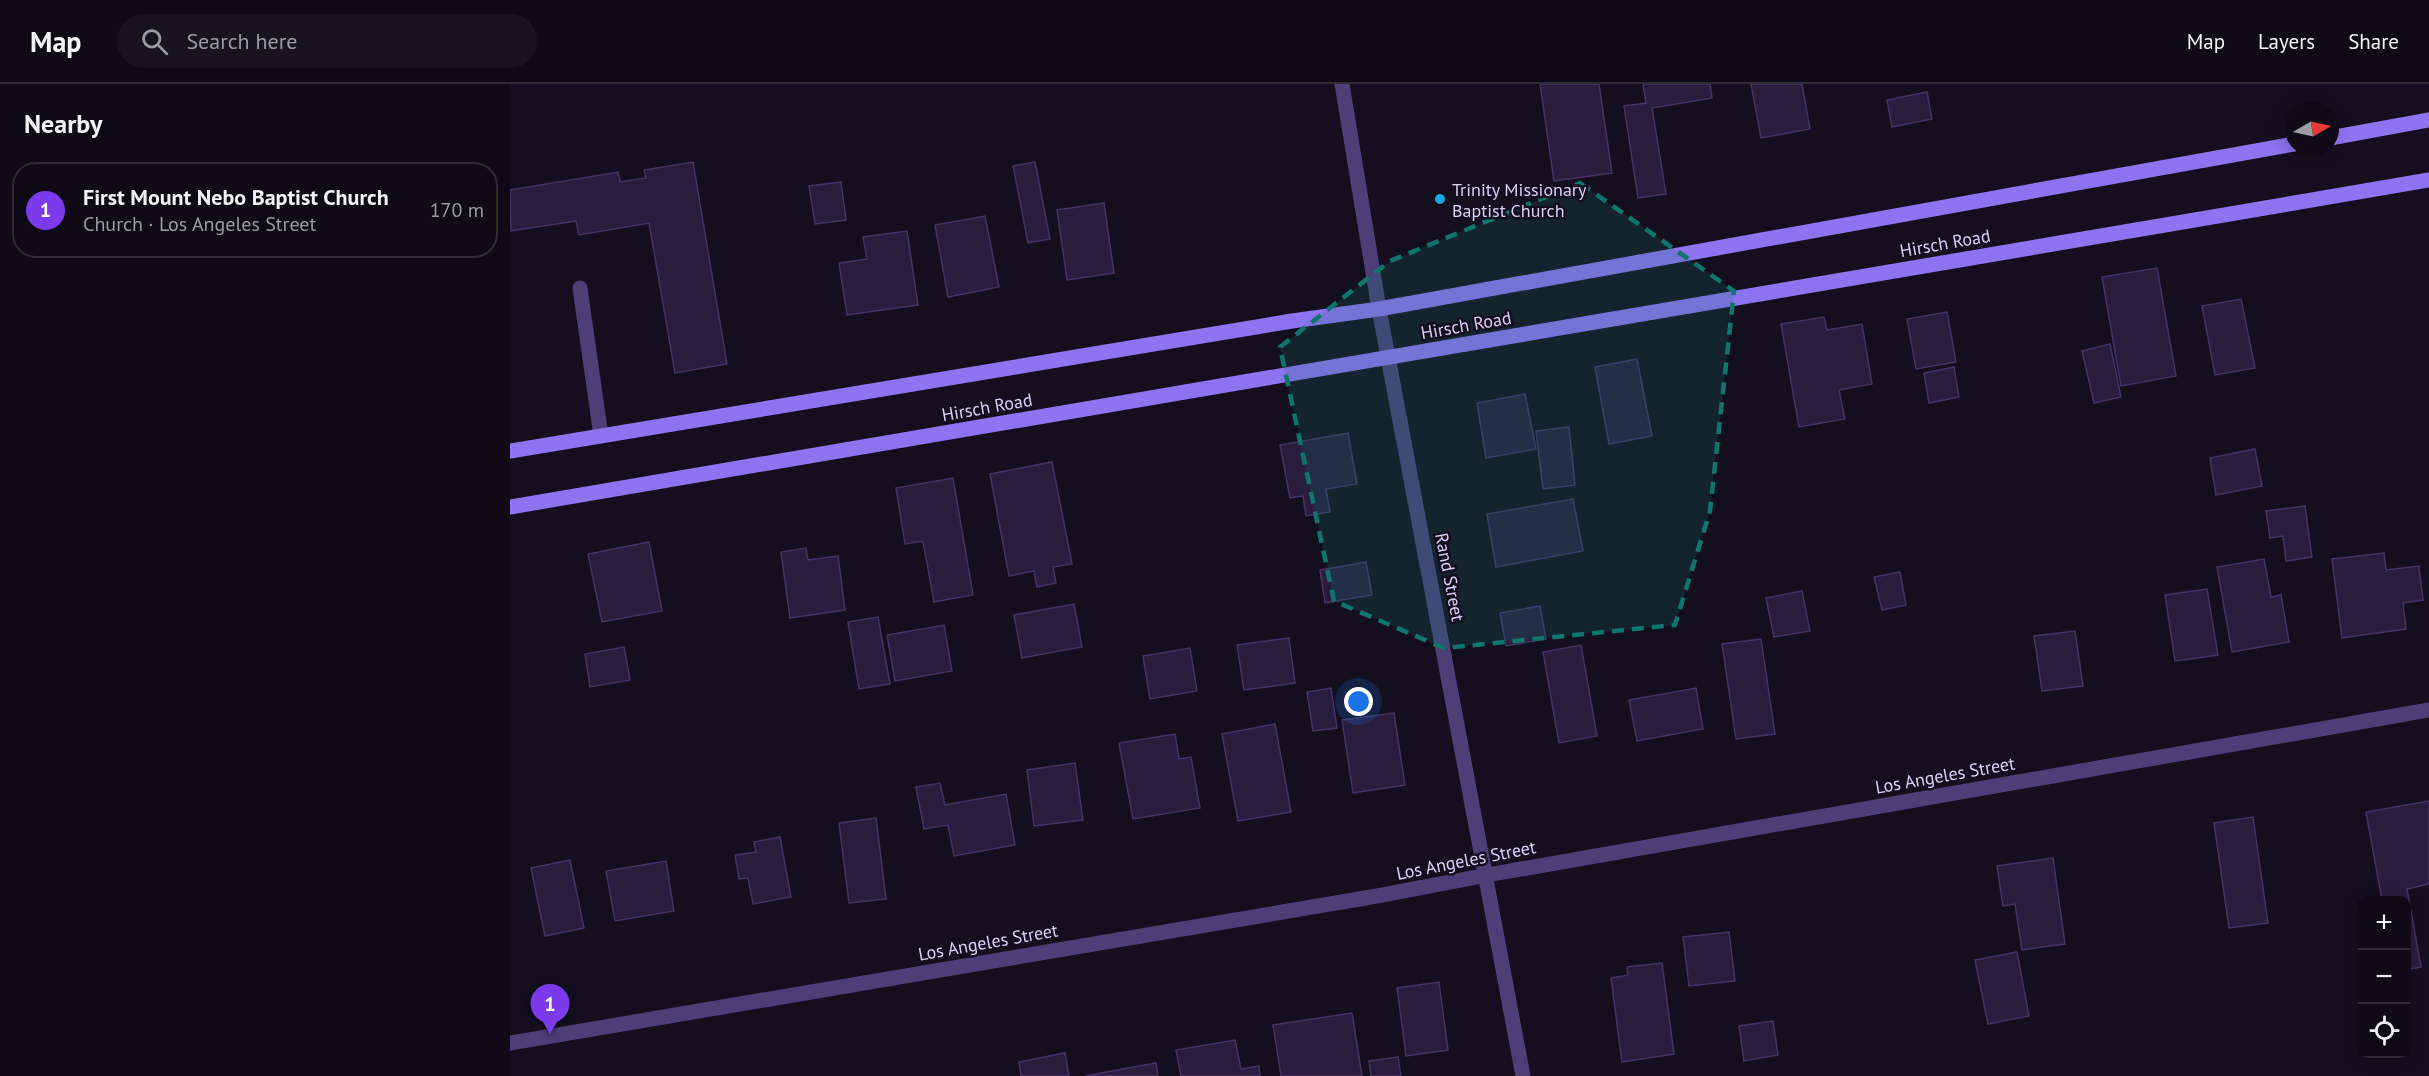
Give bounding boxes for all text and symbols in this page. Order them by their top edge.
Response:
search box [117,14,537,68]
text: Map [30,23,81,60]
icon: search [138,25,171,58]
text: Search here [186,27,297,55]
text: Map [2187,28,2225,55]
text: Layers [2258,28,2315,55]
text: Share [2348,28,2399,55]
north arrow [2285,102,2339,156]
text: Nearby [24,107,102,140]
place label: Trinity Missionary Baptist Church [1452,178,1587,222]
text: First Mount Nebo Baptist Church [83,183,389,211]
marker: Trinity Missionary Baptist Church [1433,192,1447,206]
text: 1 [40,197,51,223]
text: 170 m [430,197,484,223]
text: Church · Los Angeles Street [83,211,316,237]
street label: Hirsch Road [1898,224,1992,262]
street label: Hirsch Road [1419,306,1513,344]
street label: Hirsch Road [940,388,1034,426]
street label: Rand Street [1430,531,1470,623]
your location [1344,687,1373,716]
street label: Los Angeles Street [1873,751,2017,799]
street label: Los Angeles Street [1394,835,1538,885]
map controls [2357,896,2411,1058]
button: + [2357,896,2411,950]
street label: Los Angeles Street [916,918,1060,966]
button: − [2357,950,2411,1004]
pin: 1 [530,984,570,1034]
button: locate [2357,1004,2411,1058]

